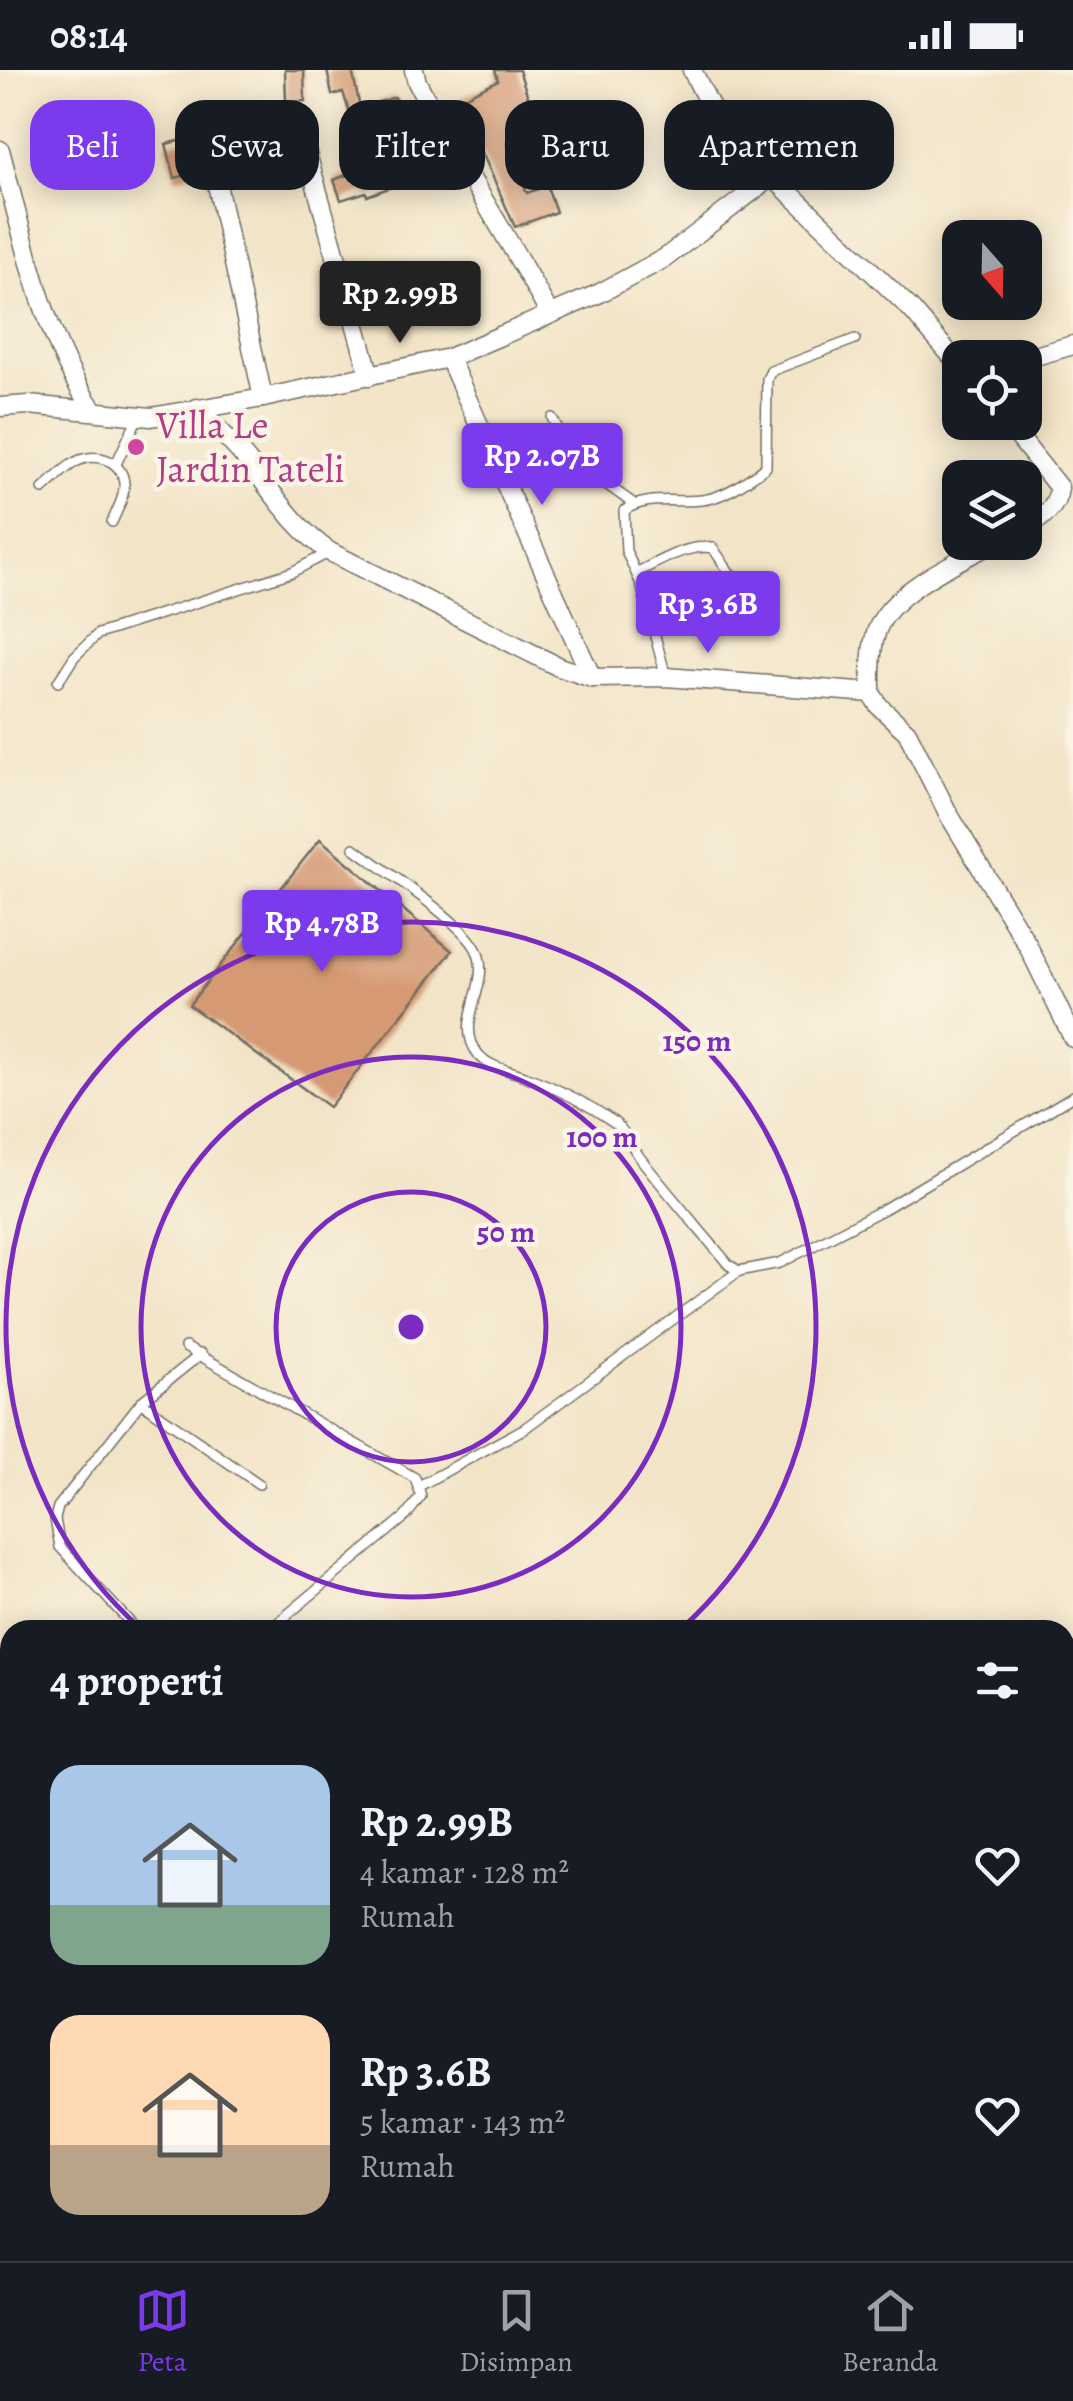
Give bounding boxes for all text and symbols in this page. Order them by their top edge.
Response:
text: 08:14 [50,9,128,61]
chip: Beli [30,100,155,190]
chip: Sewa [175,100,319,190]
chip: Filter [339,100,485,190]
chip: Baru [505,100,644,190]
chip: Apartemen [664,100,894,190]
north arrow [942,220,1042,320]
map controls [942,220,1042,560]
pin: Rp 2.99B [297,261,503,346]
text: Rp 2.99B [342,271,458,315]
button: locate [942,340,1042,440]
place label: Villa Le Jardin Tateli [155,399,345,495]
pin: Rp 2.07B [439,423,645,508]
text: Rp 2.07B [484,433,600,477]
marker: Villa Le Jardin Tateli [125,436,147,458]
button: layers [942,460,1042,560]
pin: Rp 3.6B [616,571,800,656]
text: Rp 3.6B [658,581,758,625]
pin: Rp 4.78B [219,890,425,975]
text: Rp 4.78B [264,900,380,944]
text: 150 m [663,1021,732,1061]
text: 100 m [566,1117,638,1157]
text: 50 m [477,1212,535,1252]
centre of rings [393,1309,429,1345]
text: 4 properti [50,1652,224,1709]
icon: filters [970,1653,1025,1708]
text: Rp 2.99B [360,1793,513,1850]
icon: home [130,1805,250,1925]
icon: heart [970,1838,1025,1893]
text: 4 kamar · 128 m² [360,1850,569,1894]
text: Rumah [360,1894,455,1938]
text: Rp 3.6B [360,2043,492,2100]
icon: home [130,2055,250,2175]
icon: heart [970,2088,1025,2143]
text: 5 kamar · 143 m² [360,2100,565,2144]
text: Rumah [360,2144,455,2188]
tab: Peta [135,2283,190,2381]
tab: Disimpan [459,2283,573,2381]
tab: Beranda [842,2283,938,2381]

